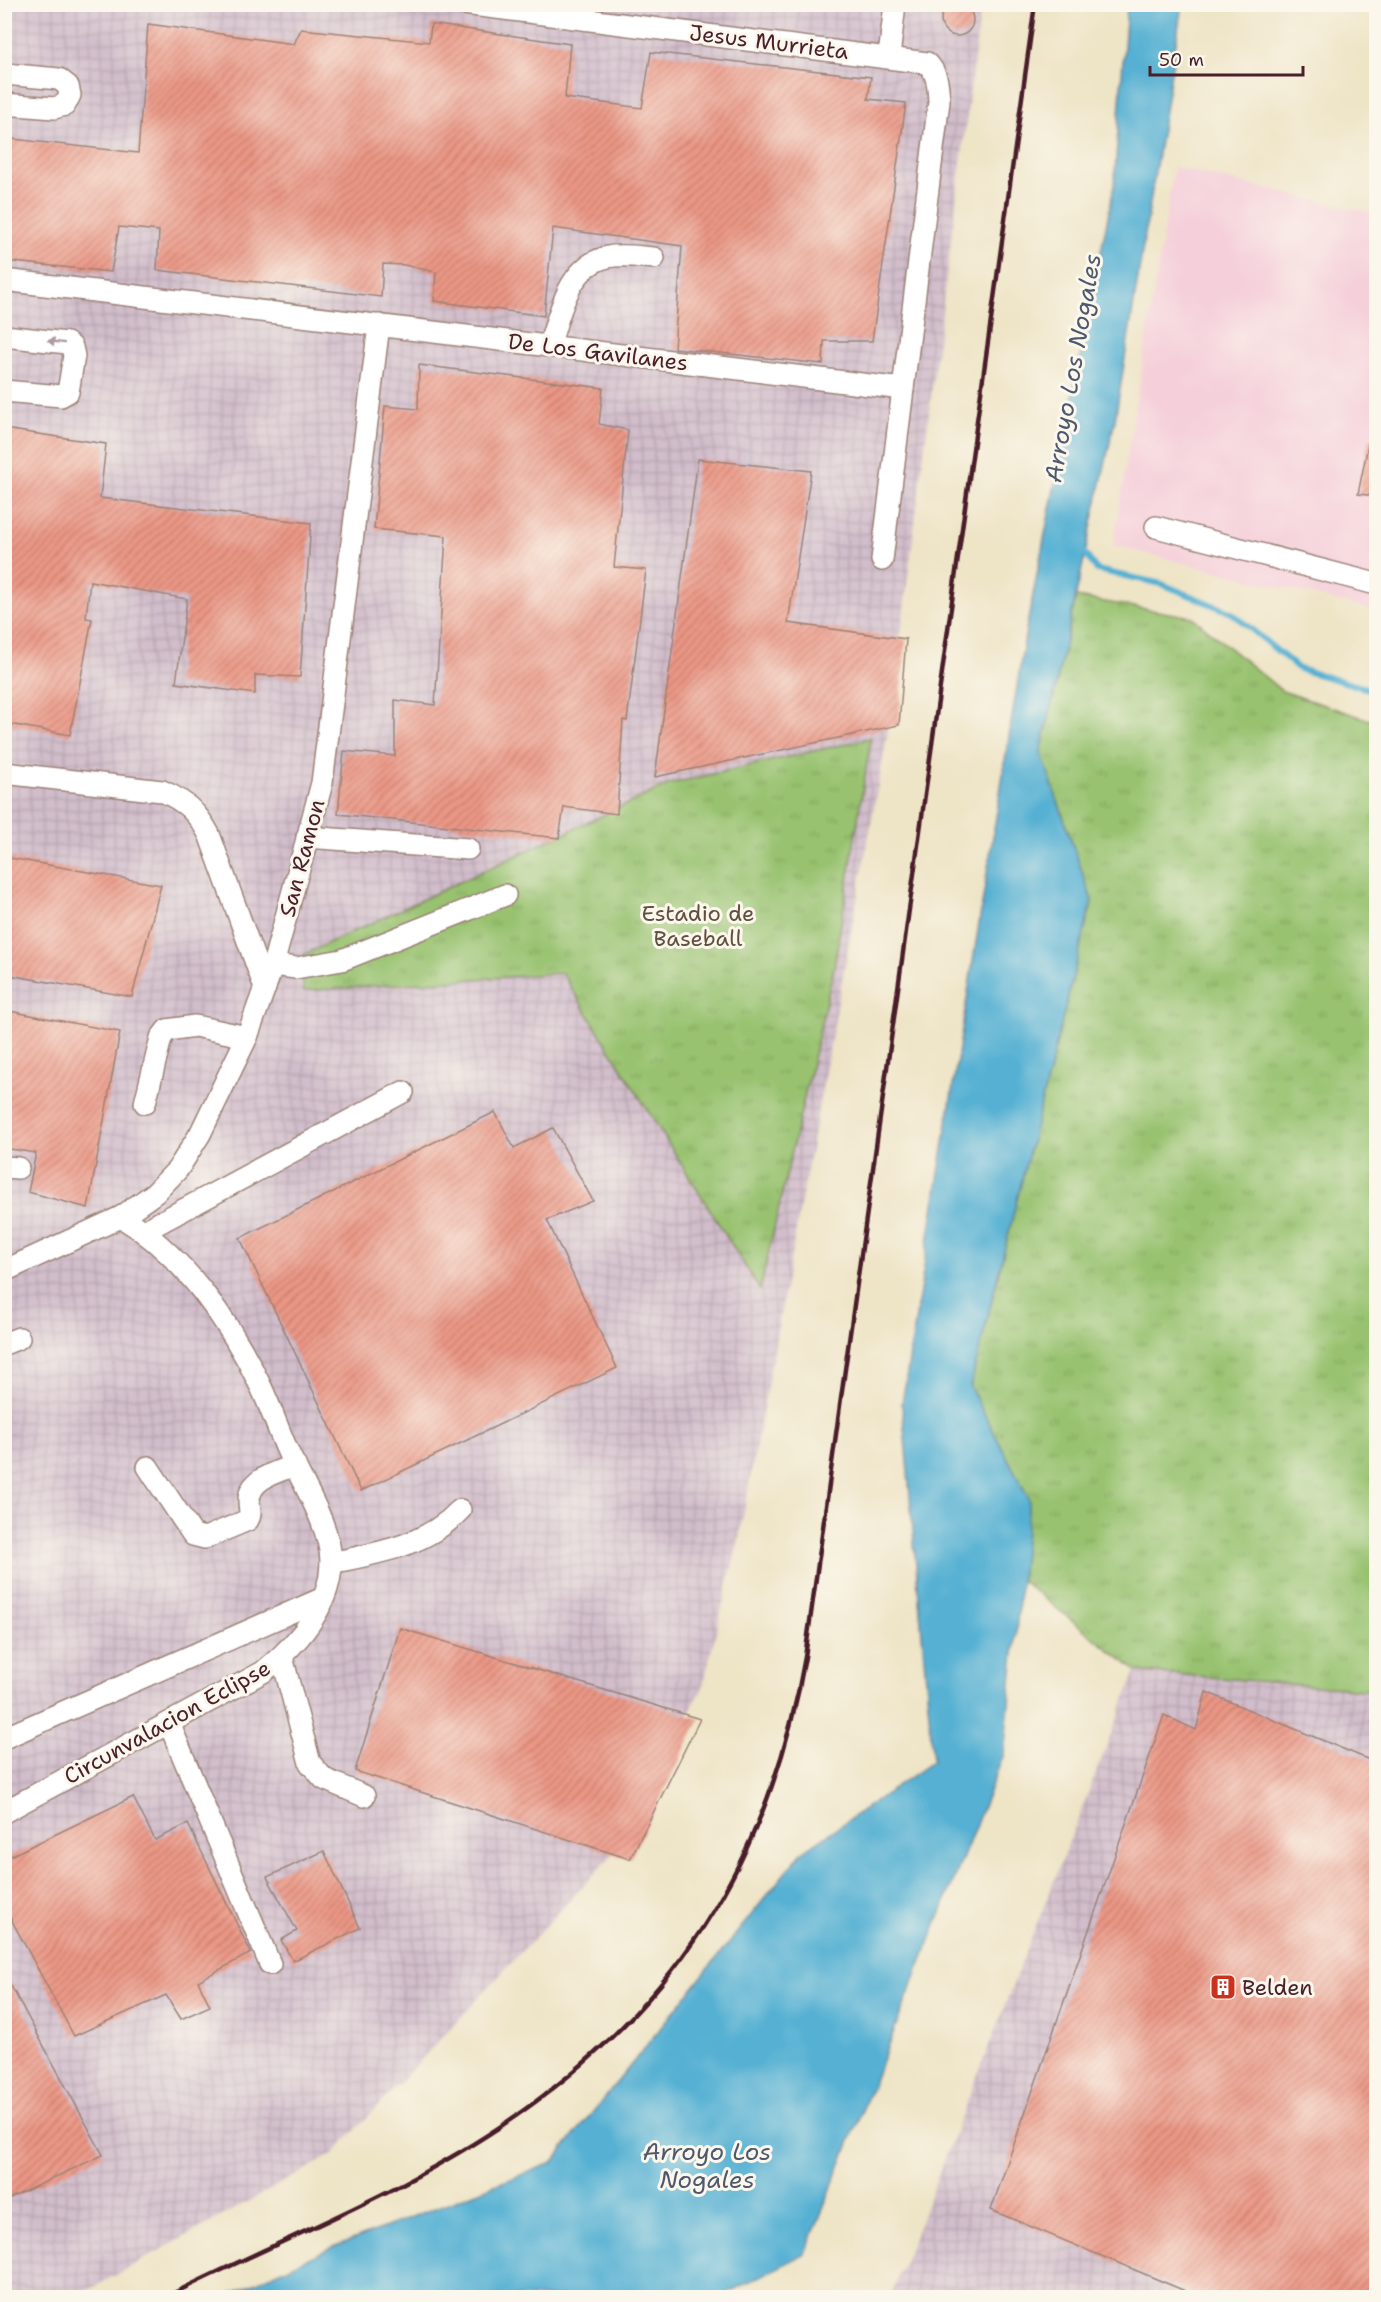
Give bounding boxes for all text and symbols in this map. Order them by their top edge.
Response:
street label: Jesus Murrieta [688,18,851,66]
scale bar [1150,39,1303,77]
text: 50 m [1159,48,1204,72]
water label: Arroyo Los Nogales [1037,251,1109,485]
street label: De Los Gavilanes [506,327,690,377]
one-way arrow [46,337,65,346]
street label: San Ramon [272,796,332,920]
park label: Estadio de Baseball [641,899,755,953]
street label: Circunvalacion Eclipse [59,1653,275,1791]
building icon: Belden [1208,1972,1238,2002]
place label: Belden [1242,1973,1313,2002]
water label: Arroyo Los Nogales [643,2136,771,2196]

